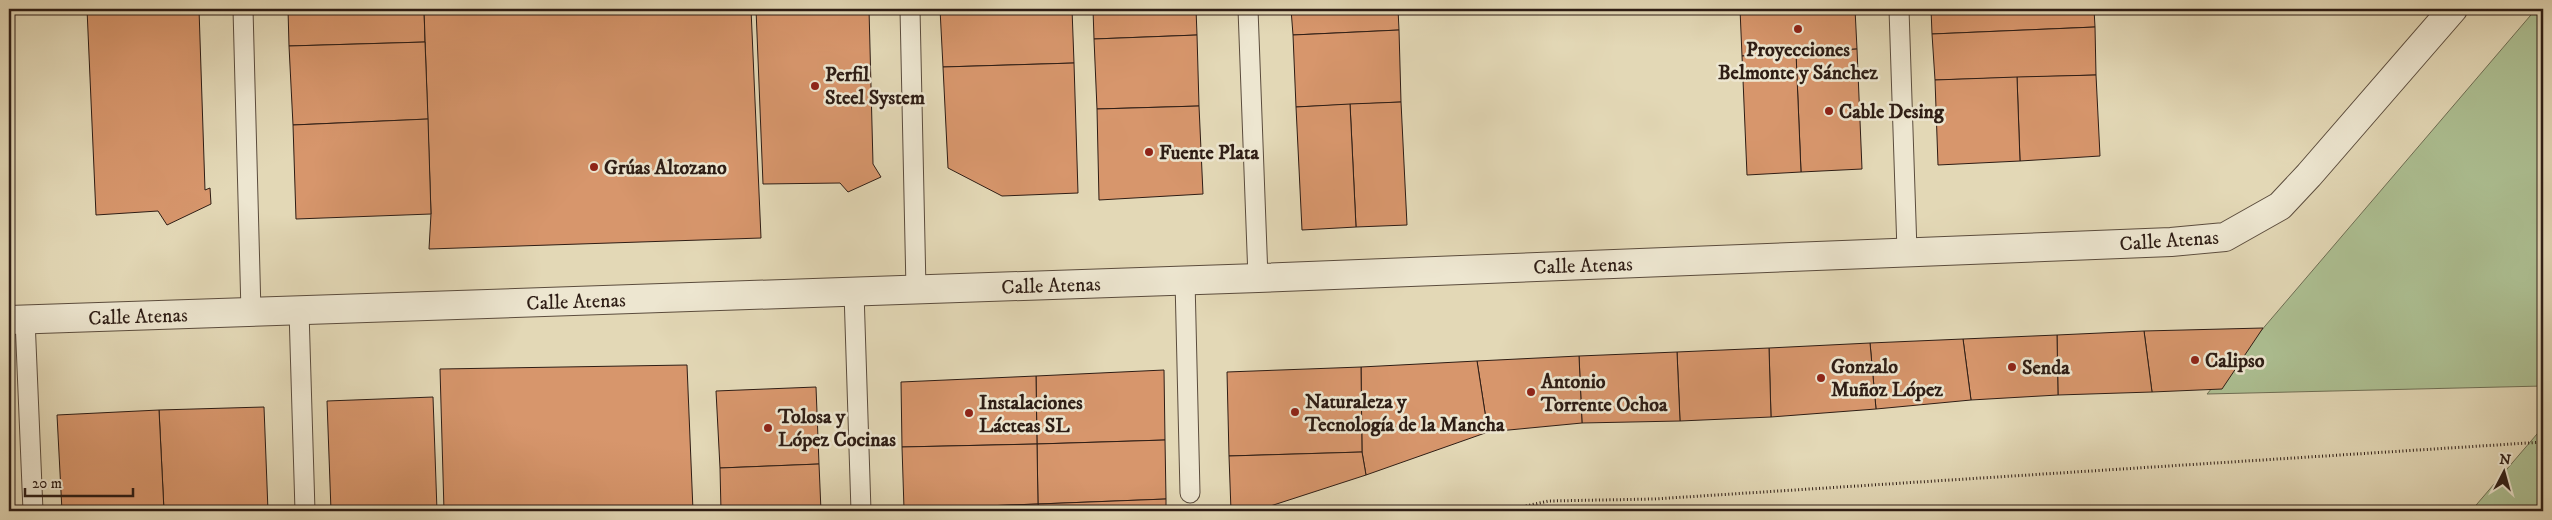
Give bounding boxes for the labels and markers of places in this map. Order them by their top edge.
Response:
marker: Proyecciones Belmonte y Sánchez [1792,23,1804,35]
place label: Proyecciones Belmonte y Sánchez [1718,38,1878,86]
place label: Perfil Steel System [825,63,925,111]
marker: Perfil Steel System [809,80,821,92]
place label: Cable Desing [1839,100,1945,125]
marker: Cable Desing [1823,105,1835,117]
place label: Fuente Plata [1159,141,1259,166]
marker: Fuente Plata [1143,146,1155,158]
place label: Grúas Altozano [604,156,727,181]
marker: Grúas Altozano [588,161,600,173]
place label: Calipso [2205,349,2265,374]
marker: Calipso [2189,354,2201,366]
place label: Gonzalo Muñoz López [1831,355,1943,403]
place label: Senda [2022,356,2070,381]
marker: Senda [2006,361,2018,373]
place label: Antonio Torrente Ochoa [1540,370,1668,418]
marker: Gonzalo Muñoz López [1815,372,1827,384]
marker: Antonio Torrente Ochoa [1525,386,1537,398]
place label: Naturaleza y Tecnología de la Mancha [1304,390,1505,438]
place label: Instalaciones Lácteas SL [979,391,1083,439]
place label: Tolosa y López Cocinas [777,405,896,453]
marker: Naturaleza y Tecnología de la Mancha [1289,406,1301,418]
marker: Instalaciones Lácteas SL [963,407,975,419]
marker: Tolosa y López Cocinas [762,422,774,434]

